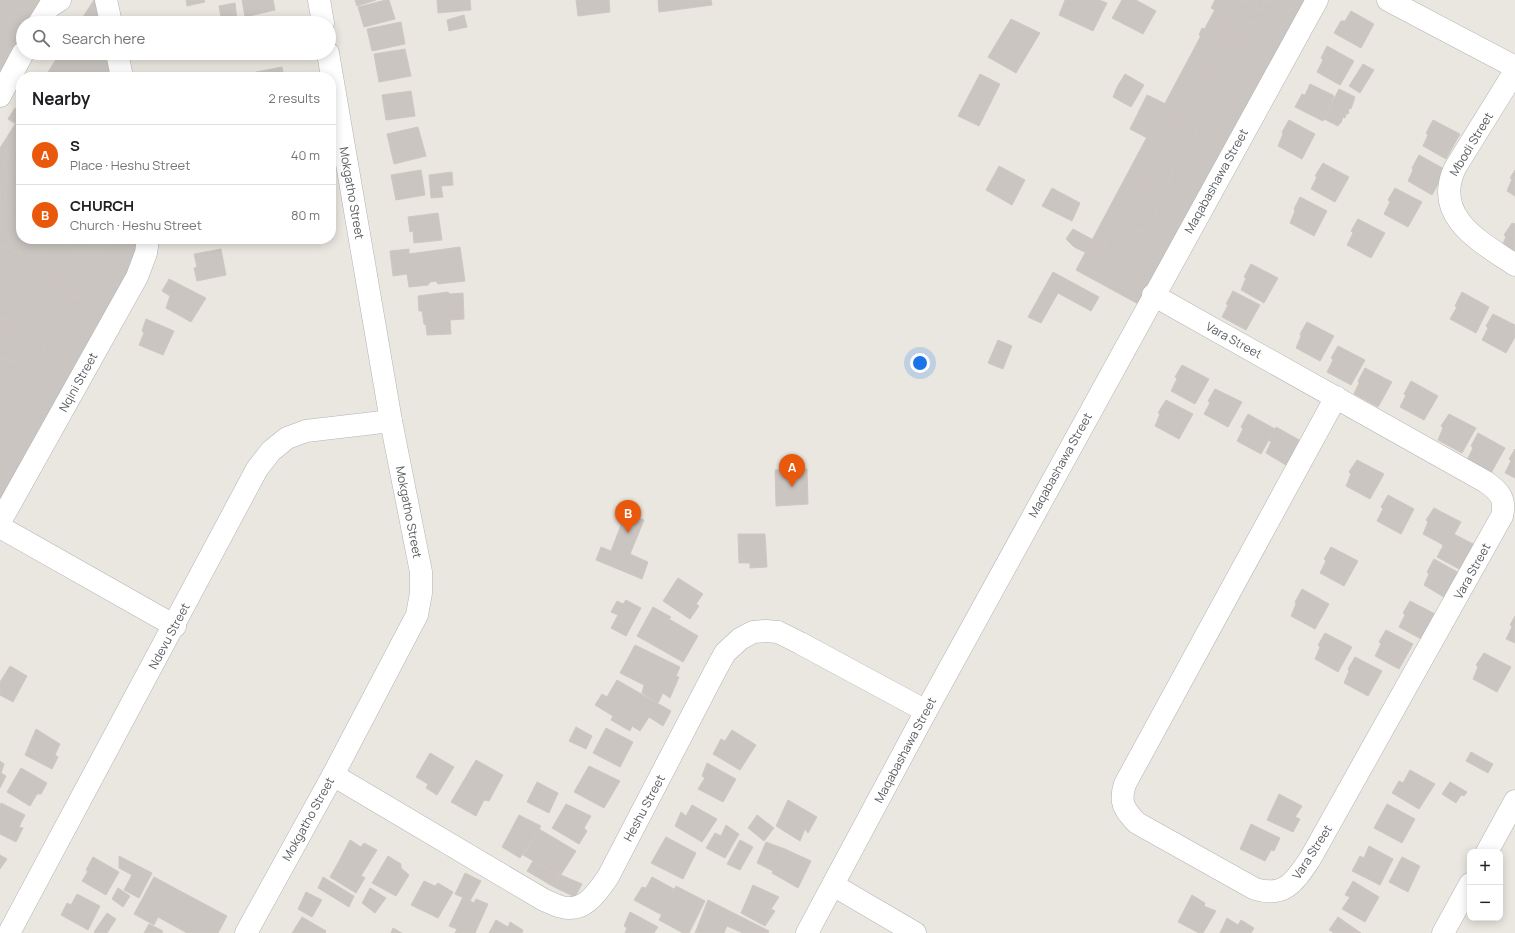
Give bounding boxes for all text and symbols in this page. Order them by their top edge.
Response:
search box [16,16,336,60]
icon: search [30,27,52,49]
text: Search here [62,28,145,49]
text: Nearby [32,87,90,110]
text: 2 results [268,89,320,107]
street label: Mbodi Street [1445,109,1497,179]
street label: Maqabashawa Street [1180,125,1252,236]
text: S [70,135,80,156]
street label: Mokgatho Street [336,145,369,241]
text: A [41,146,49,164]
text: 40 m [291,146,320,164]
text: Place · Heshu Street [70,156,190,174]
text: CHURCH [70,195,134,216]
text: B [41,206,49,224]
text: 80 m [291,206,320,224]
text: Church · Heshu Street [70,216,202,234]
street label: Vara Street [1203,318,1265,363]
street label: Nqini Street [55,349,101,415]
your location [910,353,930,373]
street label: Maqabashawa Street [1024,409,1096,520]
pin: A [779,454,805,487]
street label: Mokgatho Street [392,464,426,560]
pin: B [615,500,641,533]
street label: Vara Street [1450,540,1495,602]
street label: Ndevu Street [144,600,194,672]
street label: Maqabashawa Street [870,694,940,806]
street label: Heshu Street [619,771,669,844]
street label: Mokgatho Street [278,774,338,864]
street label: Vara Street [1288,821,1336,883]
map controls [1467,849,1503,921]
button: + [1467,849,1503,885]
button: − [1467,885,1503,921]

